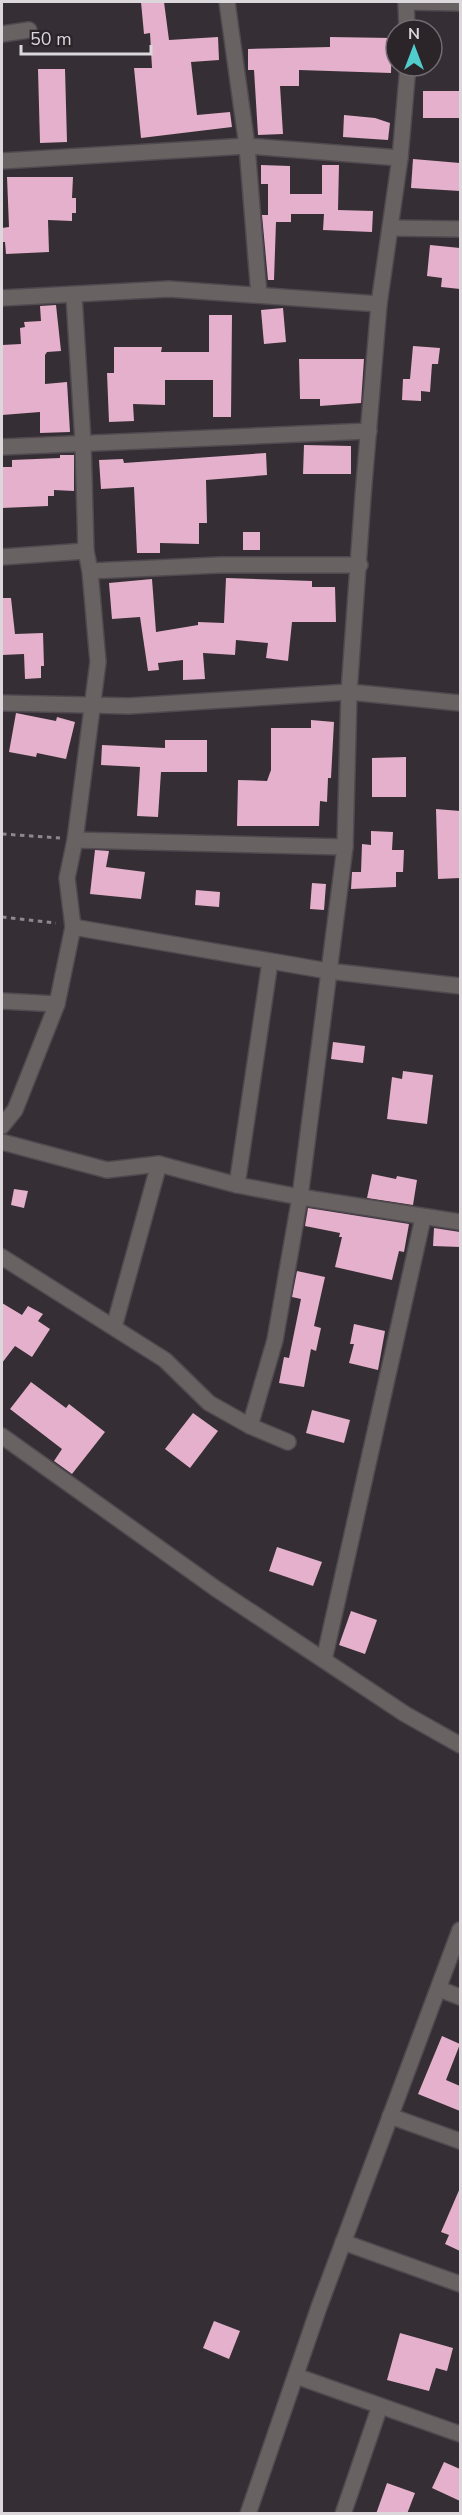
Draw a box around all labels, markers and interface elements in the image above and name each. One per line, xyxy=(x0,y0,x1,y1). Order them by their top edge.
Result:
scale bar xyxy=(21,18,152,56)
north arrow xyxy=(384,18,444,78)
text: N xyxy=(408,23,420,45)
text: 50 m xyxy=(30,27,72,51)

